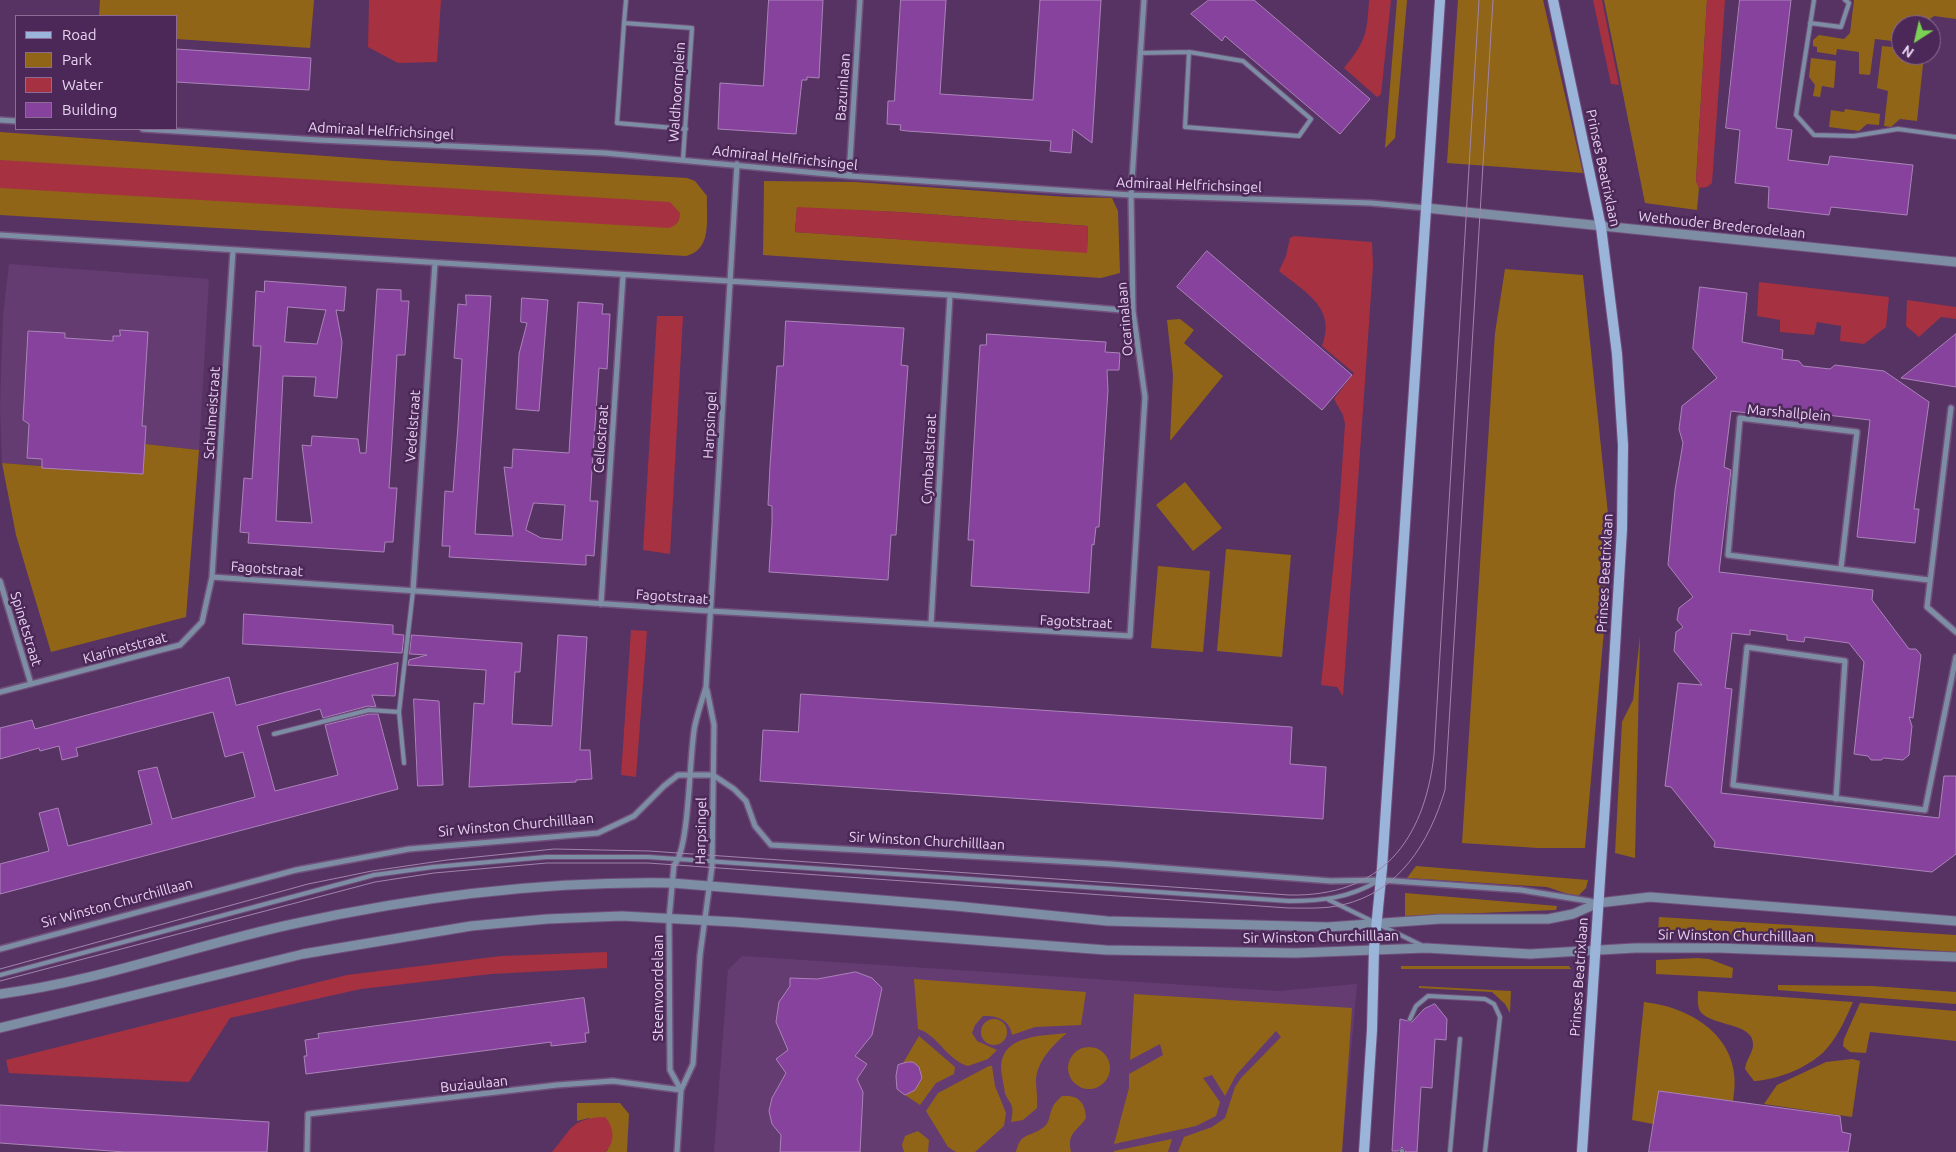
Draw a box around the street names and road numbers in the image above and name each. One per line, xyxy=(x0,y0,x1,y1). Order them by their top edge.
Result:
street label: Waldhoornplein xyxy=(665,41,689,143)
street label: Bazuinlaan xyxy=(832,52,854,122)
street label: Prinses Beatrixlaan xyxy=(1582,108,1624,228)
street label: Admiraal Helfrichsingel xyxy=(308,119,454,143)
street label: Admiraal Helfrichsingel xyxy=(712,142,858,174)
street label: Admiraal Helfrichsingel xyxy=(1116,174,1262,196)
street label: Wethouder Brederodelaan xyxy=(1638,208,1806,242)
street label: Ocarinalaan xyxy=(1113,281,1137,357)
street label: Schalmeistraat xyxy=(200,366,224,460)
street label: Vedelstraat xyxy=(402,389,424,463)
street label: Harpsingel xyxy=(700,391,720,459)
street label: Marshallplein xyxy=(1746,401,1832,425)
street label: Cellostraat xyxy=(590,404,612,474)
street label: Cymbaalstraat xyxy=(918,413,940,505)
street label: Prinses Beatrixlaan xyxy=(1593,513,1617,633)
street label: Fagotstraat xyxy=(230,558,304,580)
street label: Fagotstraat xyxy=(635,586,709,608)
street label: Spinetstraat xyxy=(7,590,45,668)
street label: Fagotstraat xyxy=(1039,612,1113,632)
street label: Klarinetstraat xyxy=(81,629,169,667)
street label: Harpsingel xyxy=(692,797,710,865)
street label: Sir Winston Churchilllaan xyxy=(438,810,594,840)
street label: Sir Winston Churchilllaan xyxy=(849,829,1005,853)
street label: Sir Winston Churchilllaan xyxy=(39,875,195,931)
street label: Prinses Beatrixlaan xyxy=(1566,917,1592,1037)
street label: Sir Winston Churchilllaan xyxy=(1658,926,1814,946)
street label: Sir Winston Churchilllaan xyxy=(1243,927,1399,947)
street label: Steenvoordelaan xyxy=(650,935,666,1041)
street label: Buziaulaan xyxy=(439,1072,509,1096)

